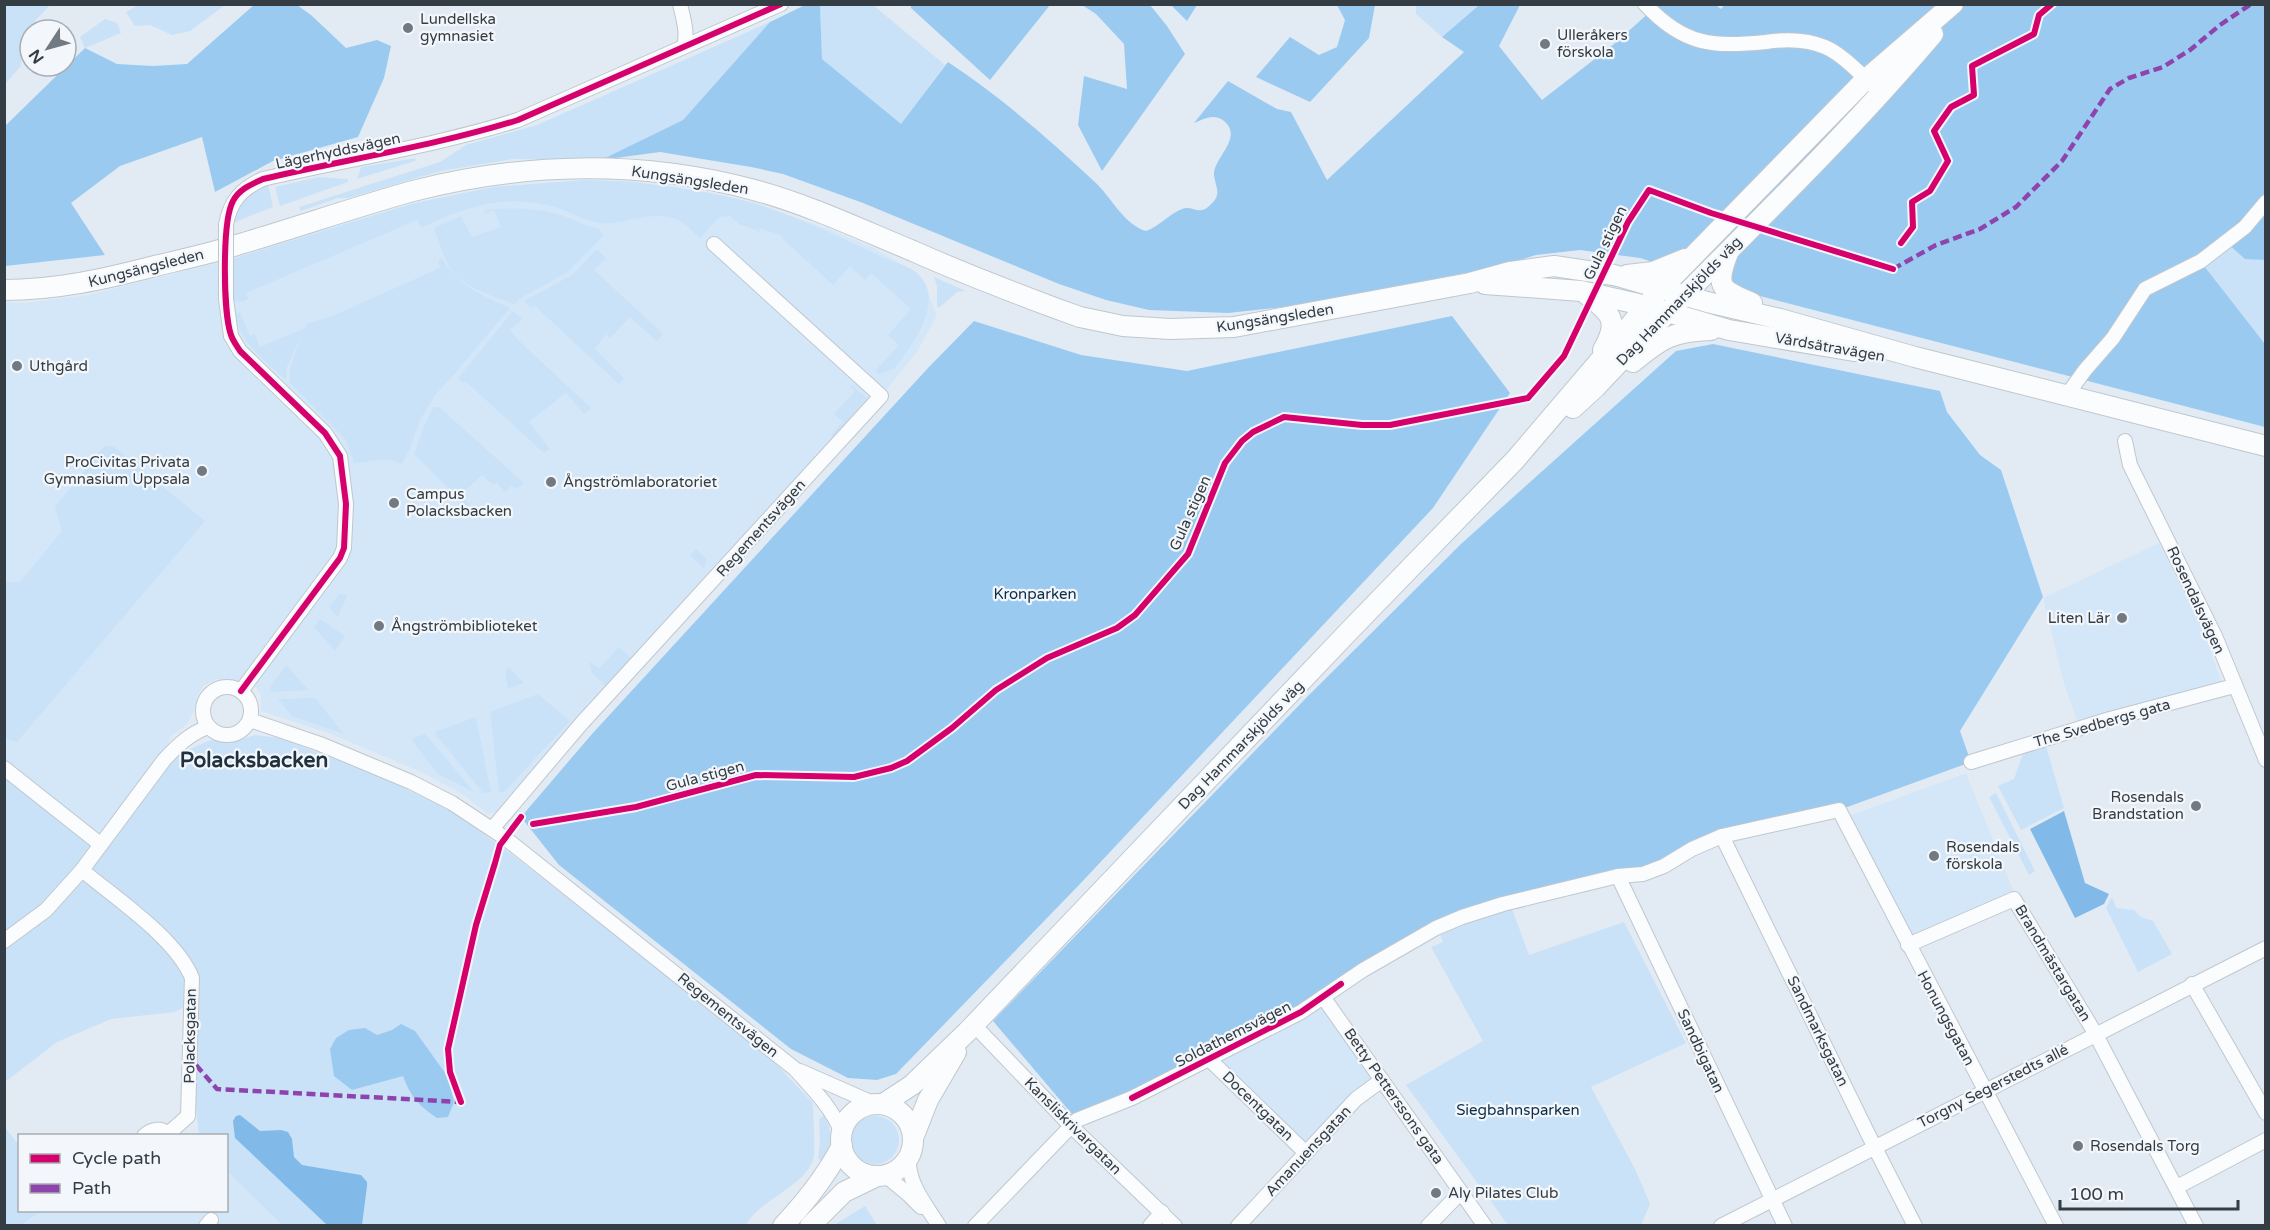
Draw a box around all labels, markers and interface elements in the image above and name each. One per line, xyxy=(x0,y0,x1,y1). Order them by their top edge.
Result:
place label: Lundellska gymnasiet xyxy=(420,10,496,45)
north arrow xyxy=(18,18,78,78)
marker: Lundellska gymnasiet xyxy=(401,21,415,35)
place label: Ulleråkers förskola xyxy=(1557,26,1628,61)
marker: Ulleråkers förskola xyxy=(1538,37,1552,51)
text: N xyxy=(25,45,49,67)
street label: Lägerhyddsvägen xyxy=(274,129,402,173)
street label: Kungsängsleden xyxy=(630,162,750,198)
street label: Gula stigen xyxy=(1579,203,1631,283)
street label: Dag Hammarskjölds väg xyxy=(1613,233,1745,369)
street label: Kungsängsleden xyxy=(86,245,206,291)
street label: Kungsängsleden xyxy=(1215,300,1335,336)
street label: Vårdsätravägen xyxy=(1773,328,1887,366)
place label: Uthgård xyxy=(29,357,88,375)
marker: Uthgård xyxy=(10,359,24,373)
place label: ProCivitas Privata Gymnasium Uppsala xyxy=(44,453,190,488)
marker: ProCivitas Privata Gymnasium Uppsala xyxy=(195,464,209,478)
place label: Ångströmlaboratoriet xyxy=(563,473,717,491)
street label: Gula stigen xyxy=(1165,473,1215,553)
marker: Ångströmlaboratoriet xyxy=(544,475,558,489)
street label: Regementsvägen xyxy=(713,476,809,580)
place label: Campus Polacksbacken xyxy=(406,485,512,520)
marker: Campus Polacksbacken xyxy=(387,496,401,510)
street label: Rosendalsvägen xyxy=(2163,543,2229,657)
park label: Kronparken xyxy=(993,585,1077,603)
place label: Liten Lär xyxy=(2048,609,2110,627)
marker: Liten Lär xyxy=(2115,611,2129,625)
place label: Ångströmbiblioteket xyxy=(391,617,538,635)
marker: Ångströmbiblioteket xyxy=(372,619,386,633)
street label: Dag Hammarskjölds väg xyxy=(1175,677,1307,813)
street label: The Svedbergs gata xyxy=(2032,695,2172,751)
district label: Polacksbacken xyxy=(180,748,328,773)
street label: Gula stigen xyxy=(664,757,746,795)
place label: Rosendals Brandstation xyxy=(2092,788,2184,823)
marker: Rosendals Brandstation xyxy=(2189,799,2203,813)
place label: Rosendals förskola xyxy=(1946,838,2019,873)
marker: Rosendals förskola xyxy=(1927,849,1941,863)
street label: Brandmästargatan xyxy=(2011,901,2095,1025)
street label: Honungsgatan xyxy=(1913,967,1979,1069)
street label: Regementsvägen xyxy=(674,969,782,1061)
street label: Sandmarksgatan xyxy=(1783,973,1853,1089)
street label: Polacksgatan xyxy=(180,988,200,1084)
street label: Soldathemsvägen xyxy=(1172,997,1294,1071)
street label: Sandbigatan xyxy=(1674,1006,1728,1096)
street label: Betty Petterssons gata xyxy=(1340,1025,1448,1167)
street label: Torgny Segerstedts allé xyxy=(1915,1040,2071,1132)
street label: Docentgatan xyxy=(1219,1068,1297,1144)
street label: Kansliskrivargatan xyxy=(1021,1074,1125,1178)
park label: Siegbahnsparken xyxy=(1456,1101,1580,1119)
street label: Amanuensgatan xyxy=(1261,1102,1355,1200)
legend xyxy=(18,1134,228,1212)
place label: Rosendals Torg xyxy=(2090,1137,2200,1155)
marker: Rosendals Torg xyxy=(2071,1139,2085,1153)
text: Cycle path xyxy=(72,1147,161,1169)
scale bar xyxy=(2060,1173,2238,1211)
text: Path xyxy=(72,1177,111,1199)
text: 100 m xyxy=(2069,1183,2124,1205)
place label: Aly Pilates Club xyxy=(1448,1184,1558,1202)
marker: Aly Pilates Club xyxy=(1429,1186,1443,1200)

